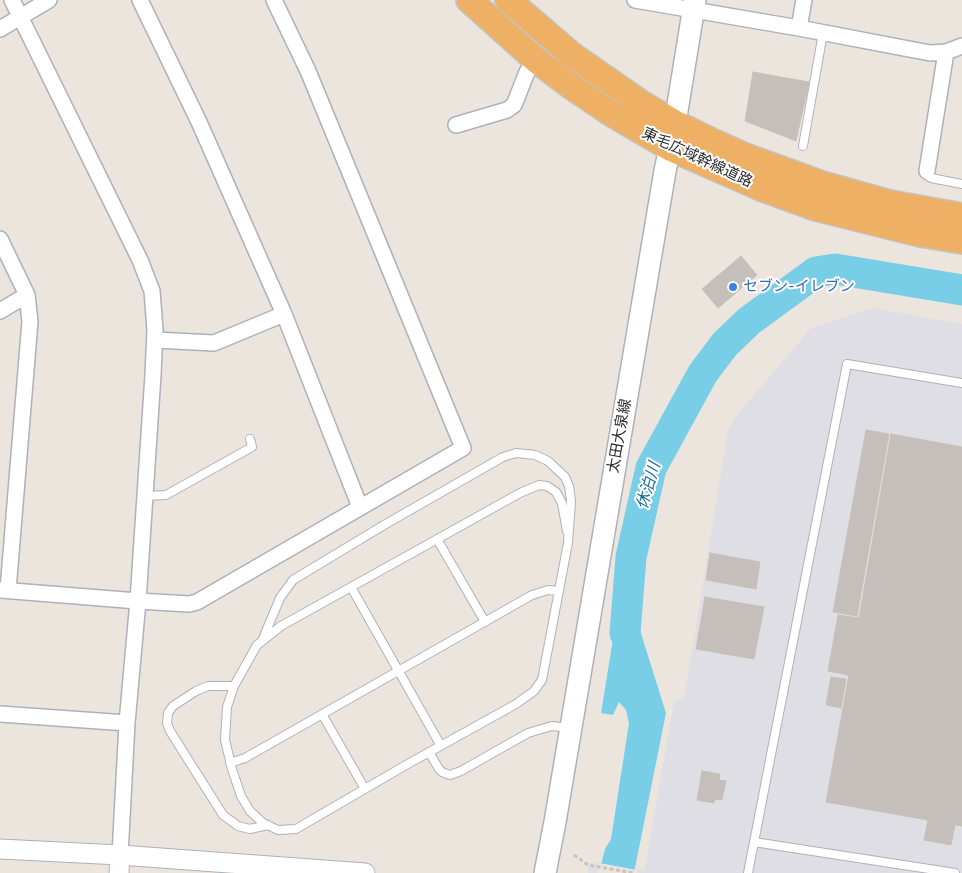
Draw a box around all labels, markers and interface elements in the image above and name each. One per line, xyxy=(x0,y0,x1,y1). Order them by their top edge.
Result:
street label: 東毛広域幹線道路 xyxy=(639,124,755,192)
place label: セブン-イレブン xyxy=(743,278,855,296)
marker: セブン-イレブン xyxy=(727,281,739,293)
street label: 太田大泉線 xyxy=(605,398,635,474)
water label: 休泊川 xyxy=(633,460,665,512)

